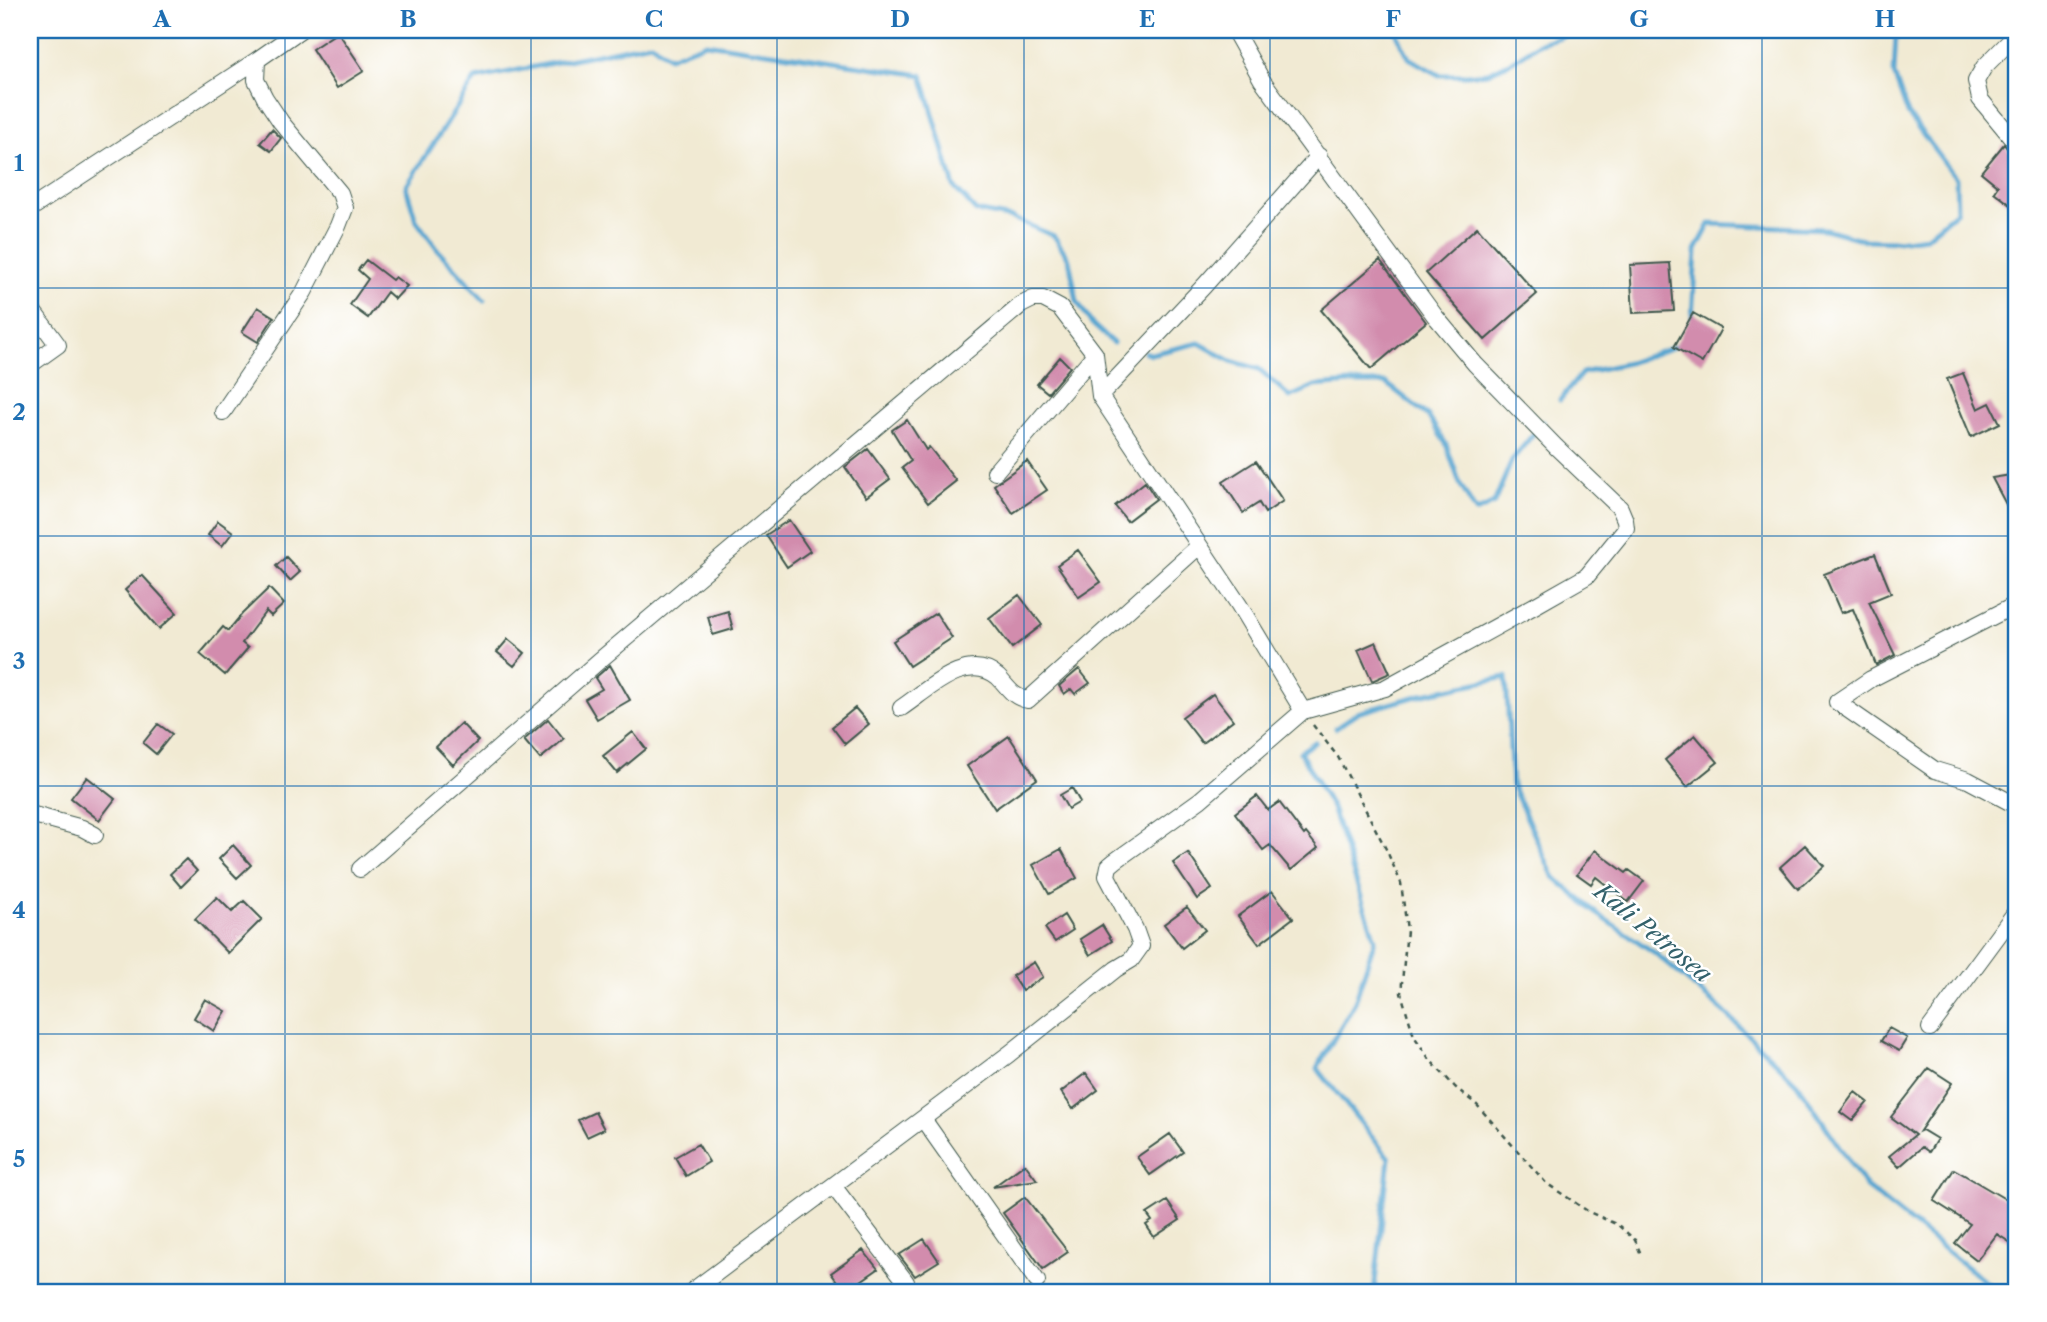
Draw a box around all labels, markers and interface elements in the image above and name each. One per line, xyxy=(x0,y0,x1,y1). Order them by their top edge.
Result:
text: A xyxy=(152,5,172,33)
text: B xyxy=(399,5,417,33)
text: C xyxy=(645,5,663,33)
text: D xyxy=(890,5,910,33)
text: E xyxy=(1139,5,1155,33)
text: F xyxy=(1385,5,1401,33)
text: G xyxy=(1629,5,1649,33)
text: H xyxy=(1875,5,1896,33)
text: 1 xyxy=(14,149,25,177)
text: 2 xyxy=(12,398,26,426)
text: 3 xyxy=(13,647,26,675)
water label: Kali Petrosea xyxy=(1587,875,1718,989)
text: 4 xyxy=(12,896,26,924)
text: 5 xyxy=(13,1145,25,1173)

